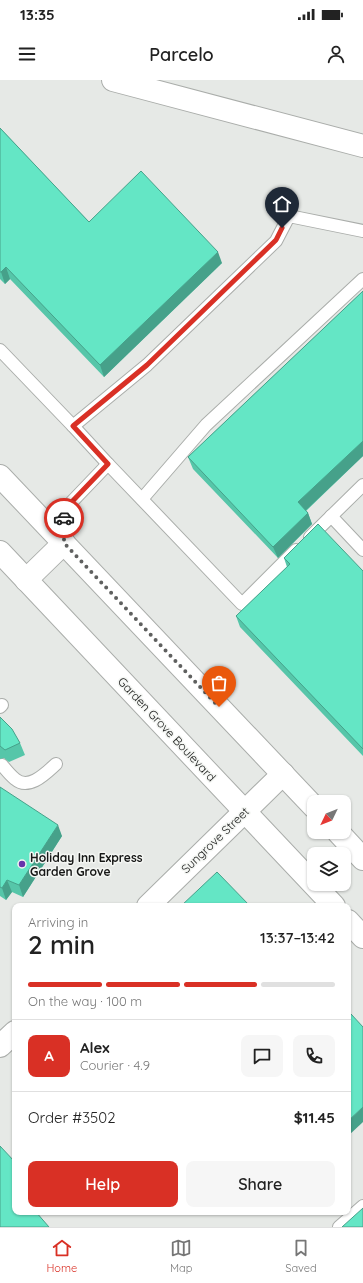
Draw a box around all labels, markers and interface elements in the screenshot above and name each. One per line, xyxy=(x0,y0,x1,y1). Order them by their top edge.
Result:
text: 13:35 xyxy=(20,5,55,24)
icon: menu xyxy=(16,43,38,65)
text: Parcelo xyxy=(149,43,214,66)
icon: person xyxy=(325,43,347,65)
pin xyxy=(265,187,299,228)
icon: home xyxy=(271,193,293,215)
courier xyxy=(44,498,84,538)
icon: car xyxy=(53,507,75,529)
pin xyxy=(202,666,236,707)
icon: bag xyxy=(208,672,230,694)
street label: Garden Grove Boulevard xyxy=(115,674,219,784)
north arrow xyxy=(307,795,351,839)
map controls xyxy=(307,795,351,891)
street label: Sungrove Street xyxy=(178,804,252,876)
button: layers xyxy=(307,847,351,891)
place label: Holiday Inn Express Garden Grove xyxy=(30,850,143,879)
marker: Holiday Inn Express Garden Grove xyxy=(17,859,27,869)
text: Arriving in xyxy=(28,914,88,930)
text: 2 min xyxy=(28,928,95,961)
text: 13:37–13:42 xyxy=(260,928,335,947)
text: On the way · 100 m xyxy=(28,993,142,1009)
button: chat xyxy=(241,1035,283,1077)
button: phone xyxy=(293,1035,335,1077)
text: Alex xyxy=(80,1038,110,1057)
text: A xyxy=(44,1046,54,1065)
text: Courier · 4.9 xyxy=(80,1057,150,1073)
text: Order #3502 xyxy=(28,1108,115,1127)
text: $11.45 xyxy=(294,1108,335,1127)
button: Help xyxy=(28,1161,178,1207)
button: Share xyxy=(186,1161,335,1207)
tab: Home xyxy=(46,1237,77,1275)
tab: Map xyxy=(170,1237,192,1275)
tab: Saved xyxy=(285,1237,317,1275)

